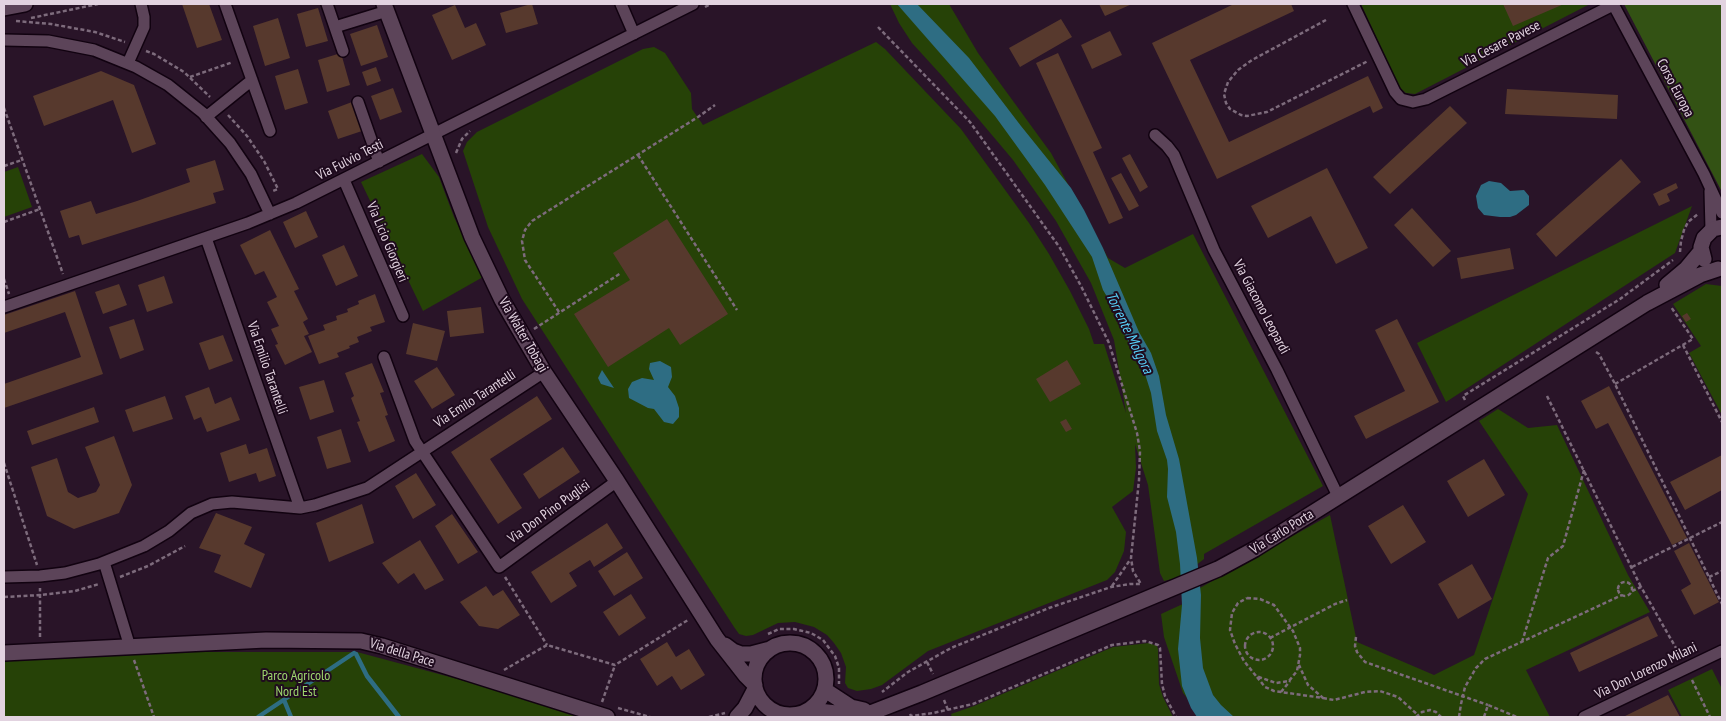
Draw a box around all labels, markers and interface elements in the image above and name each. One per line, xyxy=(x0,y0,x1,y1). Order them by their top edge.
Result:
street label: Via Cesare Pavese xyxy=(1459,17,1543,71)
street label: Corso Europa xyxy=(1653,56,1697,120)
street label: Via Fulvio Testi xyxy=(314,136,386,184)
street label: Via Licio Giorgieri xyxy=(363,199,411,285)
street label: Via Giacomo Leopardi xyxy=(1229,257,1293,357)
water label: Torrente Molgora xyxy=(1101,289,1157,377)
street label: Via Walter Tobagi xyxy=(495,294,551,376)
street label: Via Emilio Tarantelli xyxy=(243,319,291,417)
street label: Via Emilo Tarantelli xyxy=(431,366,519,432)
street label: Via Don Pino Puglisi xyxy=(505,477,593,547)
street label: Via Carlo Porta xyxy=(1247,506,1317,558)
street label: Via della Pace xyxy=(367,635,437,671)
street label: Via Don Lorenzo Milani xyxy=(1592,639,1700,703)
park label: Parco Agricolo Nord Est xyxy=(262,668,330,700)

